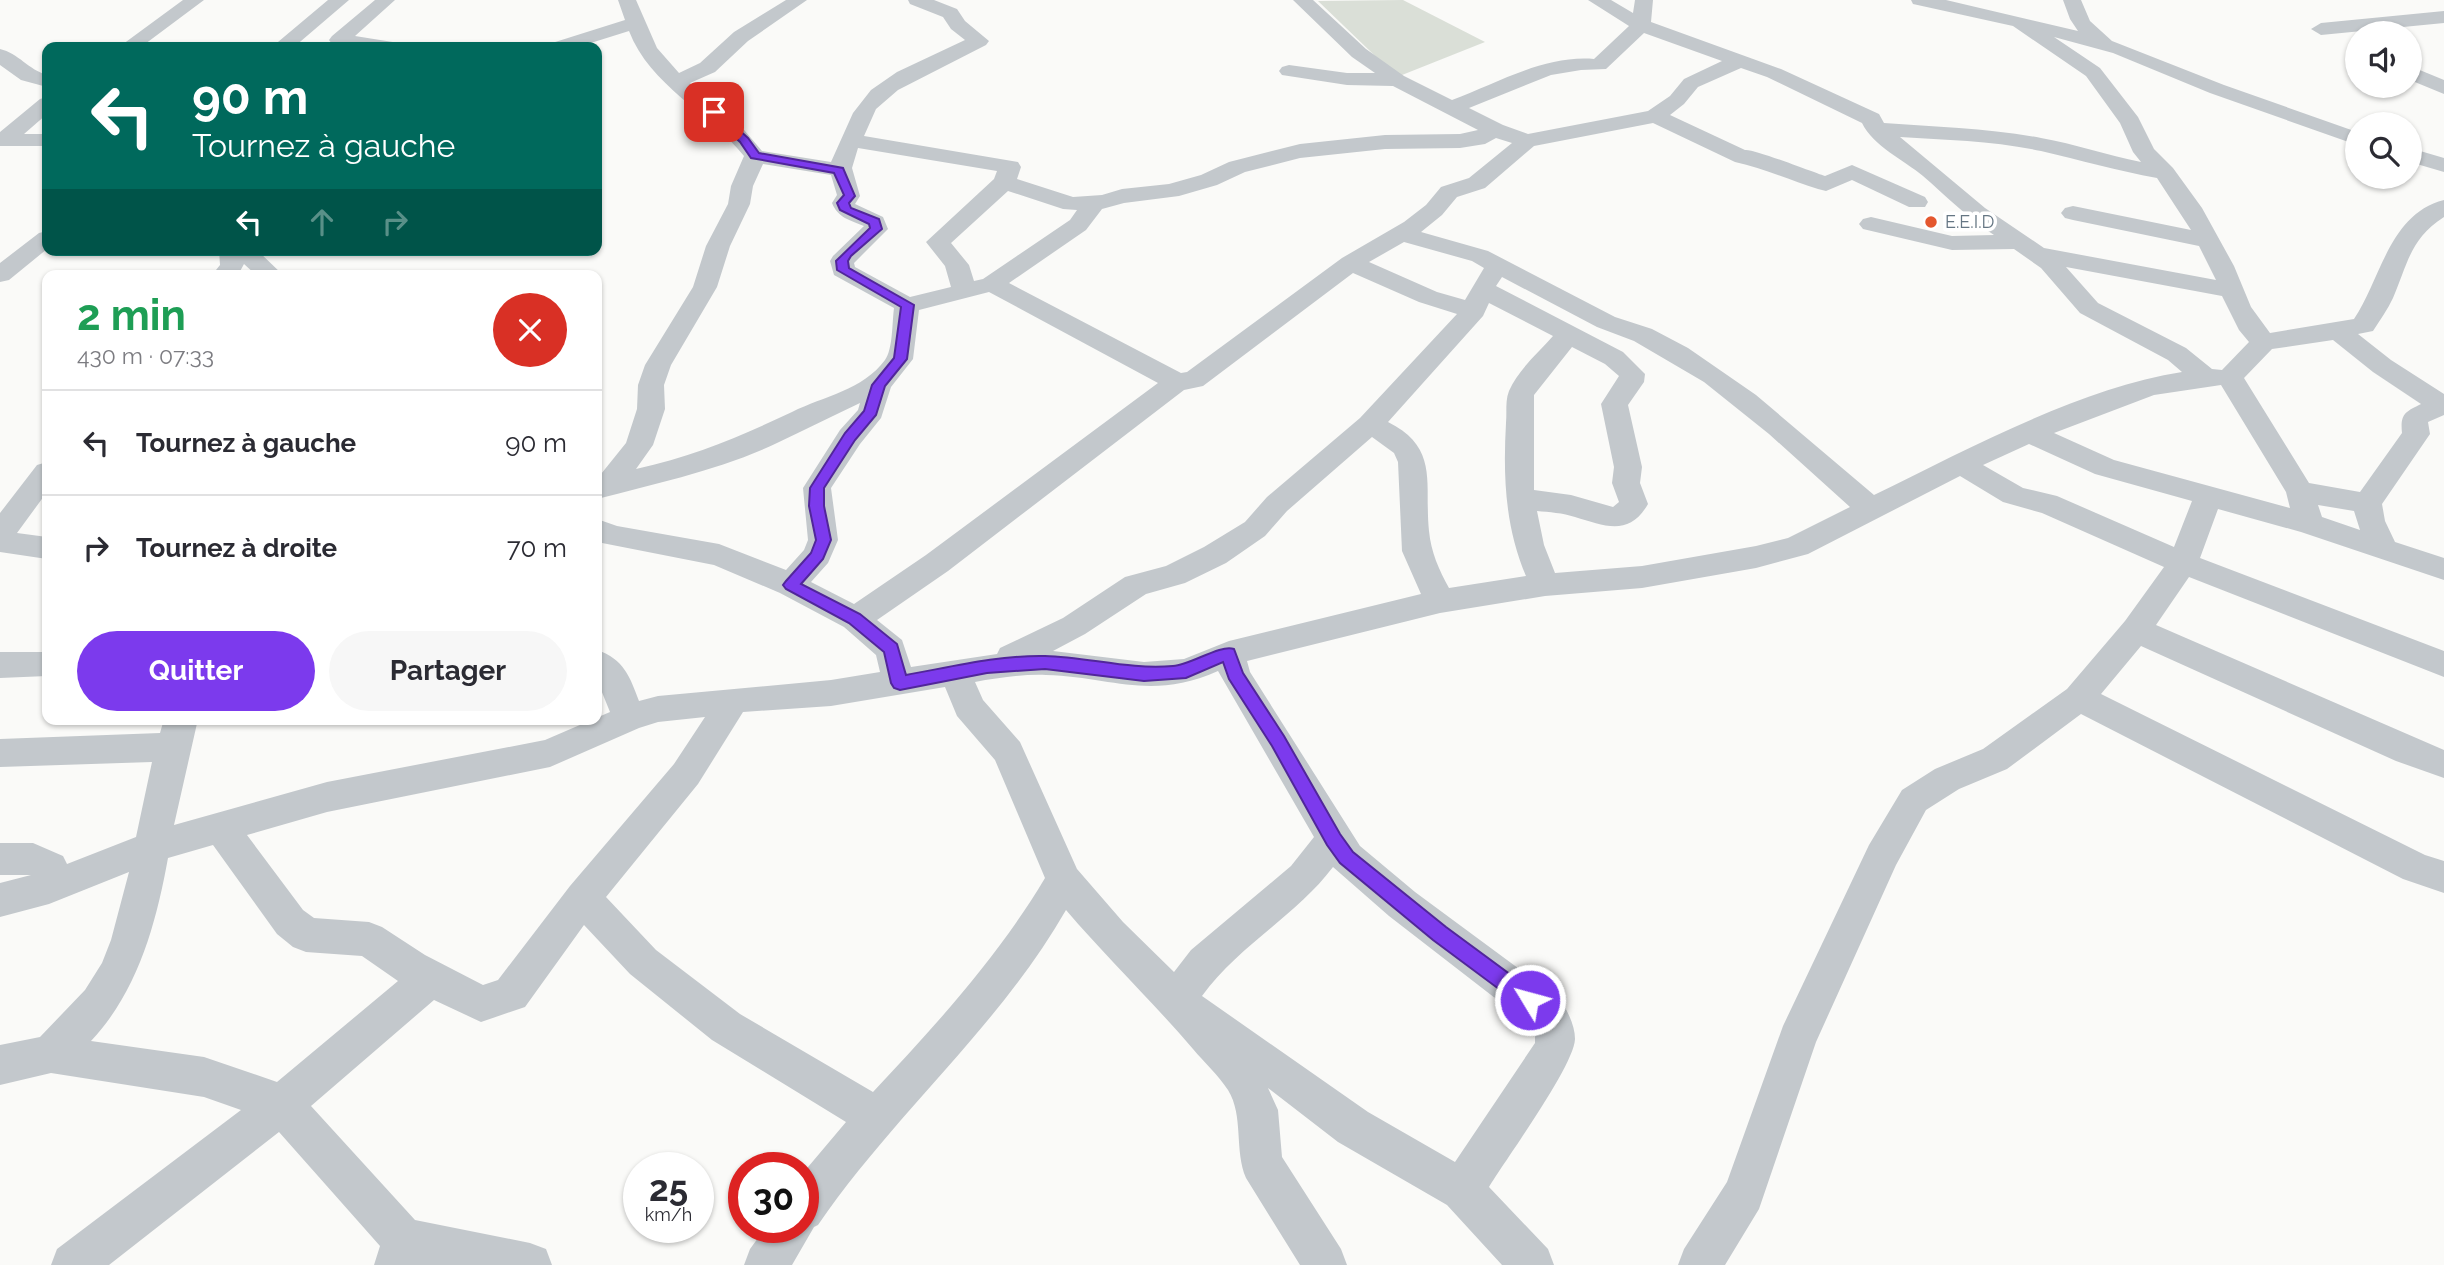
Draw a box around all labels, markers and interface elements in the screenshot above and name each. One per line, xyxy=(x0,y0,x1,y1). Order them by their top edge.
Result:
map controls xyxy=(2345,21,2422,189)
button: sound xyxy=(2345,21,2422,98)
text: 90 m xyxy=(192,68,308,125)
icon: left xyxy=(77,70,168,161)
pin xyxy=(684,82,744,142)
icon: arrive xyxy=(695,93,733,131)
button: search xyxy=(2345,112,2422,189)
text: Tournez à gauche xyxy=(192,127,455,164)
icon: left xyxy=(230,203,268,241)
icon: ahead xyxy=(303,203,341,241)
icon: right xyxy=(376,203,414,241)
place label: E.E.I.D xyxy=(1945,211,1995,232)
marker: E.E.I.D xyxy=(1923,214,1939,230)
text: 2 min xyxy=(77,291,186,340)
button: close xyxy=(493,293,567,367)
text: 430 m · 07:33 xyxy=(77,342,214,369)
icon: left xyxy=(77,424,115,462)
text: Tournez à gauche xyxy=(136,428,356,458)
text: 90 m xyxy=(505,428,567,458)
icon: right xyxy=(77,529,115,567)
text: Tournez à droite xyxy=(136,533,337,563)
text: 70 m xyxy=(507,533,567,563)
button: Quitter xyxy=(77,631,315,711)
button: Partager xyxy=(329,631,567,711)
position arrow xyxy=(1493,963,1567,1037)
speed limit sign: 30 xyxy=(728,1152,819,1243)
text: 25 xyxy=(649,1168,688,1209)
text: km/h xyxy=(645,1204,692,1225)

